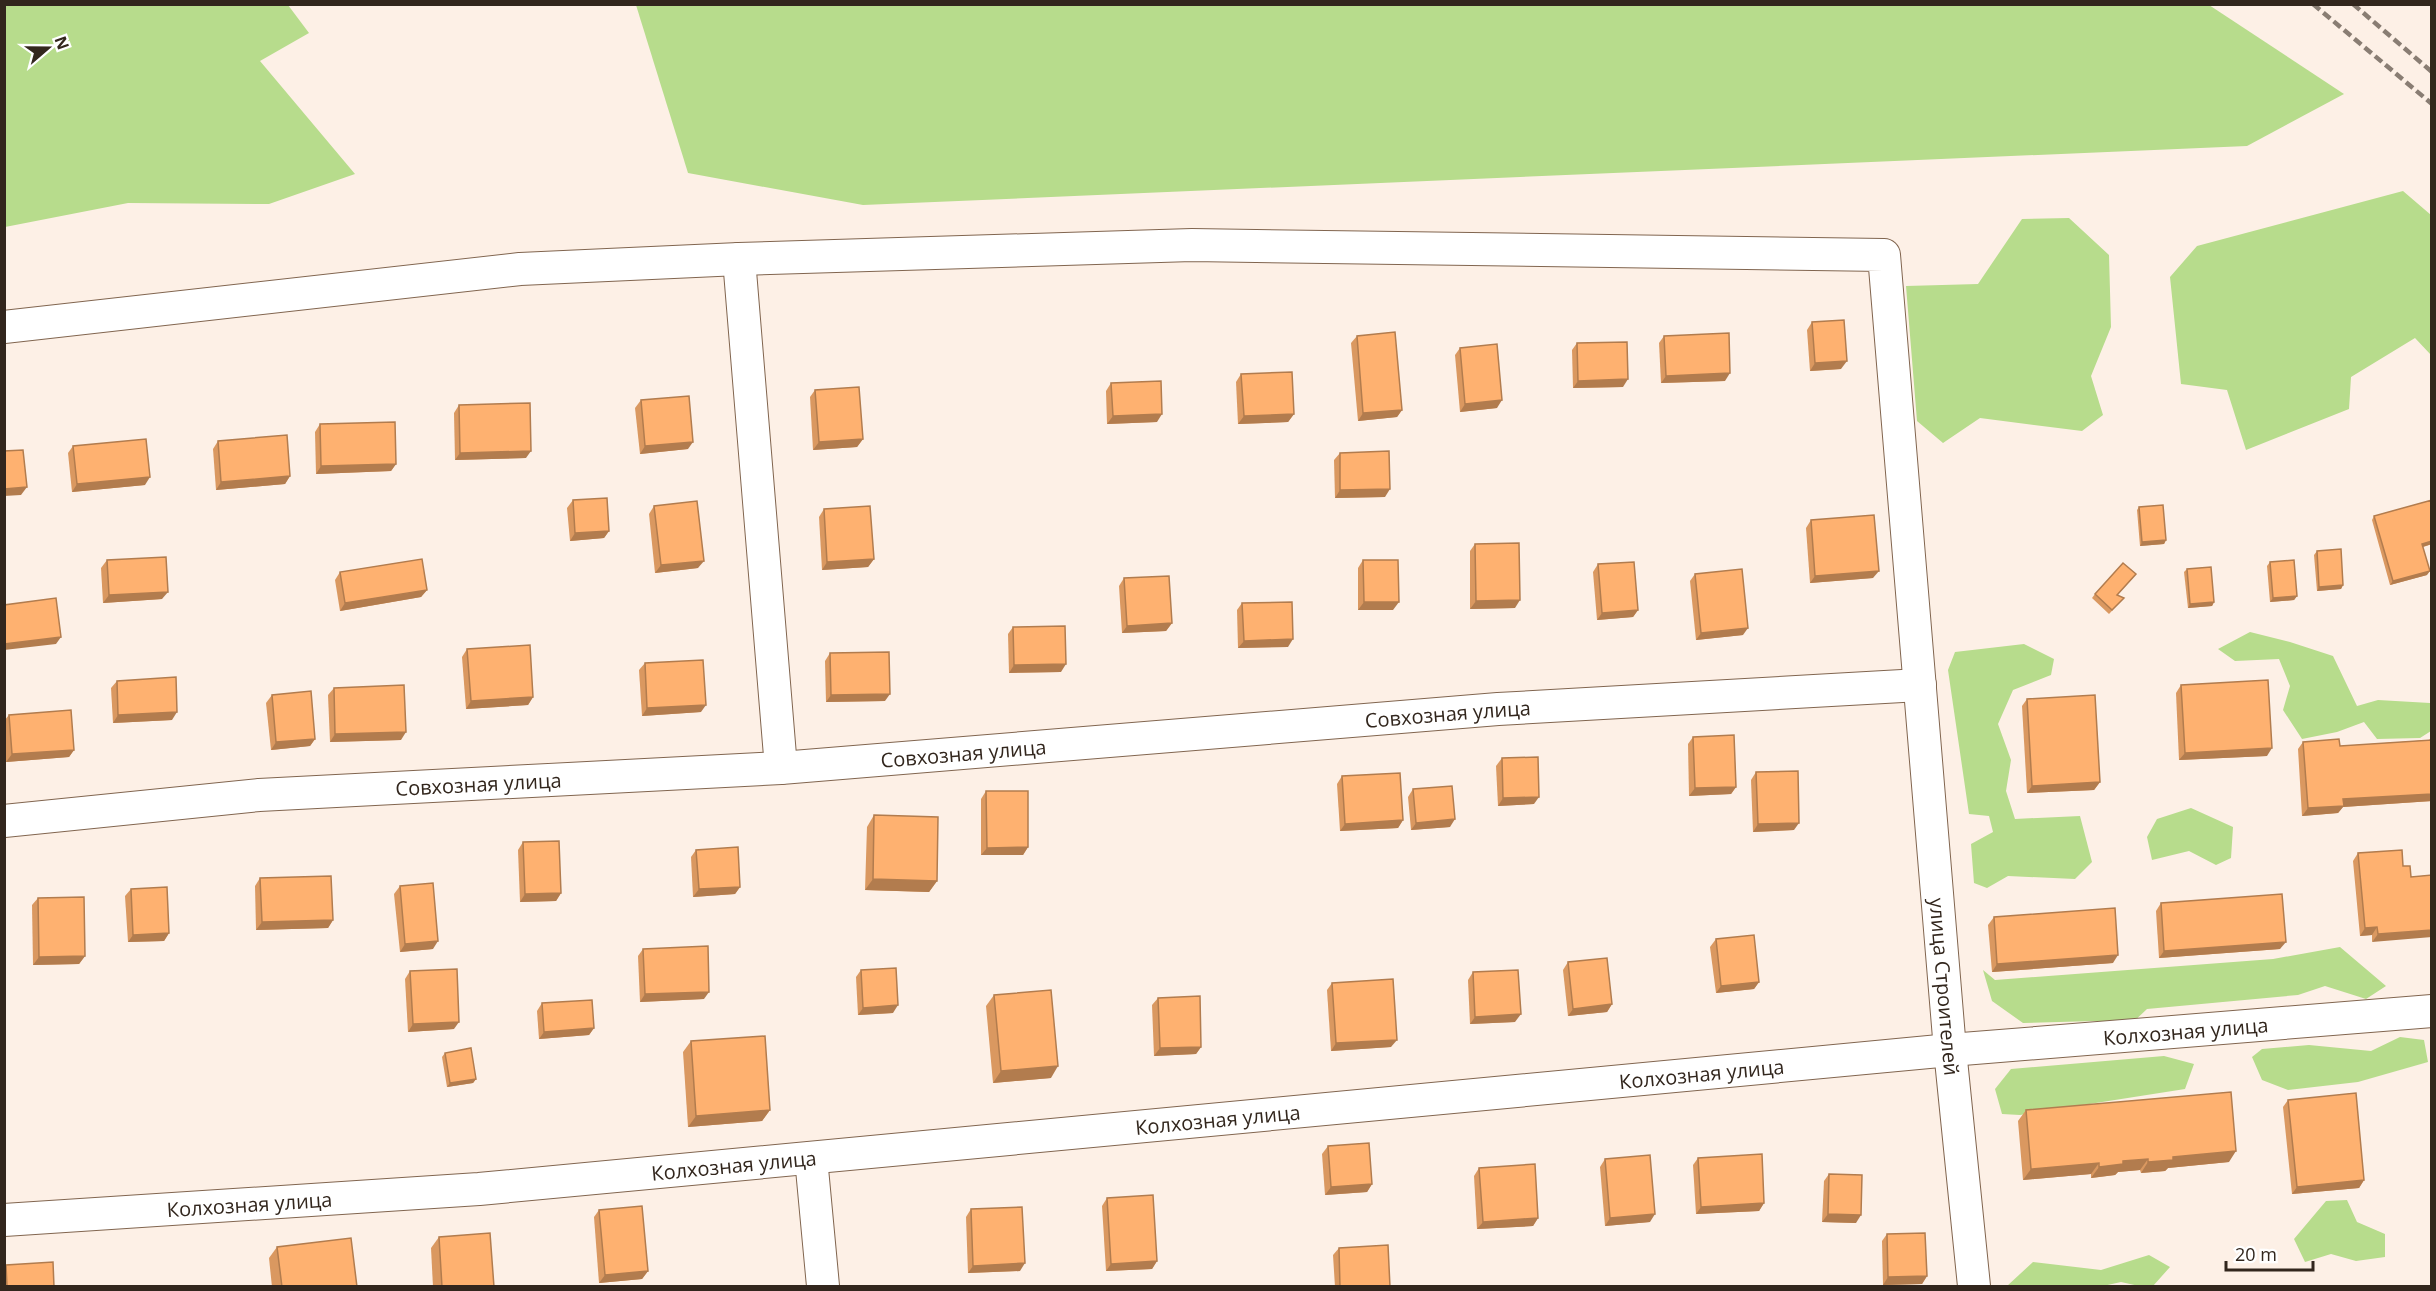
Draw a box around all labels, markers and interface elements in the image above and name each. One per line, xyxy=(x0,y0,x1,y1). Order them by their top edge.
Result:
north arrow xyxy=(18,18,78,78)
text: N xyxy=(50,33,75,53)
street label: Совхозная улица xyxy=(1364,694,1531,733)
street label: Совхозная улица xyxy=(879,733,1047,773)
street label: Совхозная улица xyxy=(395,766,562,801)
street label: улица Строителей xyxy=(1924,897,1966,1077)
street label: Колхозная улица xyxy=(2102,1011,2269,1051)
street label: Колхозная улица xyxy=(1618,1052,1785,1095)
street label: Колхозная улица xyxy=(1134,1098,1301,1140)
street label: Колхозная улица xyxy=(650,1144,818,1186)
street label: Колхозная улица xyxy=(166,1185,333,1223)
scale bar xyxy=(2226,1234,2313,1272)
text: 20 m xyxy=(2235,1242,2277,1266)

